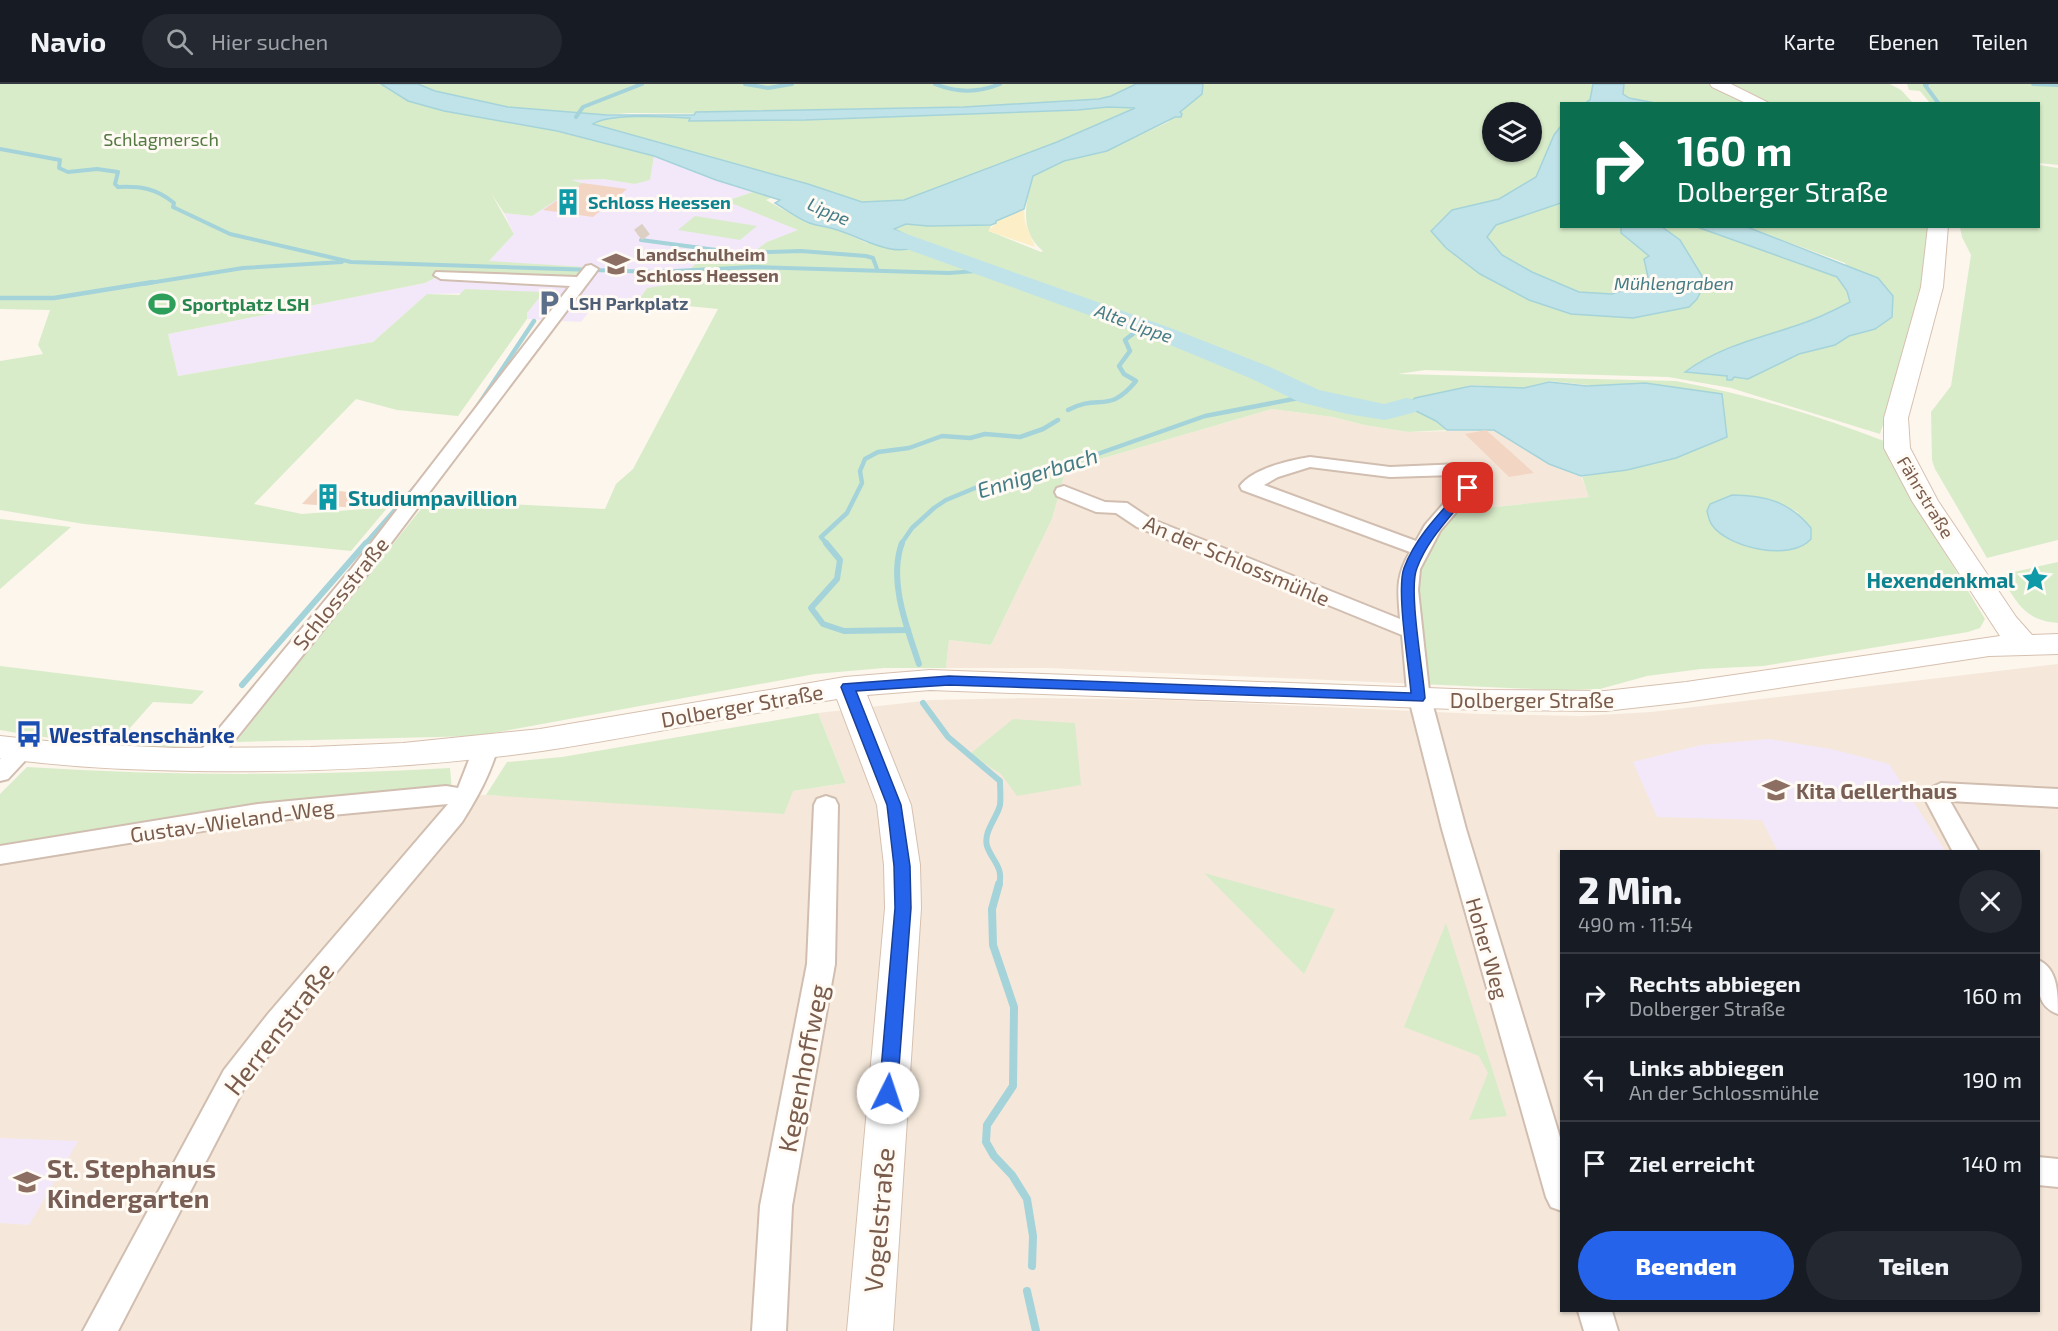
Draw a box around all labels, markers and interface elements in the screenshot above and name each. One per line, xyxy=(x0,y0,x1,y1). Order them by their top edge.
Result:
search box xyxy=(142,14,562,68)
text: Navio xyxy=(30,24,106,58)
icon: search xyxy=(163,25,196,58)
text: Hier suchen xyxy=(211,28,328,54)
text: Karte xyxy=(1784,29,1835,54)
text: Ebenen xyxy=(1868,29,1939,54)
text: Teilen xyxy=(1972,29,2028,54)
map controls xyxy=(1482,102,1542,162)
button: layers xyxy=(1482,102,1542,162)
text: 160 m xyxy=(1677,124,1793,174)
icon: right xyxy=(1578,126,1656,204)
park label: Schlagmersch xyxy=(103,128,219,150)
text: Dolberger Straße xyxy=(1677,175,1888,207)
building icon: Schloss Heessen xyxy=(553,187,583,217)
place label: Schloss Heessen xyxy=(588,191,731,213)
water label: Lippe xyxy=(804,192,854,230)
place label: Landschulheim Schloss Heessen xyxy=(636,243,779,286)
school or university icon: Landschulheim Schloss Heessen xyxy=(601,249,631,279)
water label: Mühlengraben xyxy=(1614,272,1734,294)
parking icon: LSH Parkplatz xyxy=(534,288,564,318)
sports icon: Sportplatz LSH xyxy=(147,289,177,319)
place label: LSH Parkplatz xyxy=(569,292,688,314)
place label: Sportplatz LSH xyxy=(182,293,309,315)
water label: Alte Lippe xyxy=(1091,299,1176,347)
water label: Ennigerbach xyxy=(973,441,1101,503)
street label: Fährstraße xyxy=(1893,452,1959,542)
pin xyxy=(1442,462,1493,513)
icon: arrive xyxy=(1451,471,1484,504)
building icon: Studiumpavillion xyxy=(313,482,343,512)
place label: Studiumpavillion xyxy=(348,485,517,510)
street label: An der Schlossmühle xyxy=(1140,509,1334,611)
street label: Schlossstraße xyxy=(287,532,393,654)
place icon: Hexendenkmal xyxy=(2020,564,2050,594)
place label: Hexendenkmal xyxy=(1866,567,2015,592)
street label: Dolberger Straße xyxy=(659,678,825,732)
street label: Dolberger Straße xyxy=(1450,687,1614,712)
bus stop icon: Westfalenschänke xyxy=(14,719,44,749)
place label: Westfalenschänke xyxy=(49,722,235,747)
school or university icon: Kita Gellerthaus xyxy=(1761,775,1791,805)
place label: Kita Gellerthaus xyxy=(1796,778,1957,803)
street label: Gustav-Wieland-Weg xyxy=(128,793,336,847)
text: 2 Min. xyxy=(1578,868,1682,911)
button: close xyxy=(1959,870,2022,933)
street label: Hoher Weg xyxy=(1462,894,1514,1002)
text: 490 m · 11:54 xyxy=(1578,912,1693,936)
street label: Herrenstraße xyxy=(216,955,340,1101)
text: Rechts abbiegen xyxy=(1629,970,1801,996)
icon: right xyxy=(1578,979,1611,1012)
street label: Kegenhoffweg xyxy=(771,981,833,1155)
text: 160 m xyxy=(1963,982,2022,1008)
text: Dolberger Straße xyxy=(1629,996,1786,1020)
text: Links abbiegen xyxy=(1629,1054,1784,1080)
position arrow xyxy=(856,1061,920,1125)
icon: left xyxy=(1578,1063,1611,1096)
text: 190 m xyxy=(1963,1066,2022,1092)
text: An der Schlossmühle xyxy=(1629,1080,1819,1104)
street label: Vogelstraße xyxy=(856,1146,900,1294)
icon: arrive xyxy=(1578,1147,1611,1180)
text: Ziel erreicht xyxy=(1629,1150,1755,1176)
text: 140 m xyxy=(1962,1150,2022,1176)
place label: St. Stephanus Kindergarten xyxy=(47,1152,216,1213)
school or university icon: St. Stephanus Kindergarten xyxy=(12,1167,42,1197)
button: Beenden xyxy=(1578,1231,1794,1300)
button: Teilen xyxy=(1806,1231,2022,1300)

